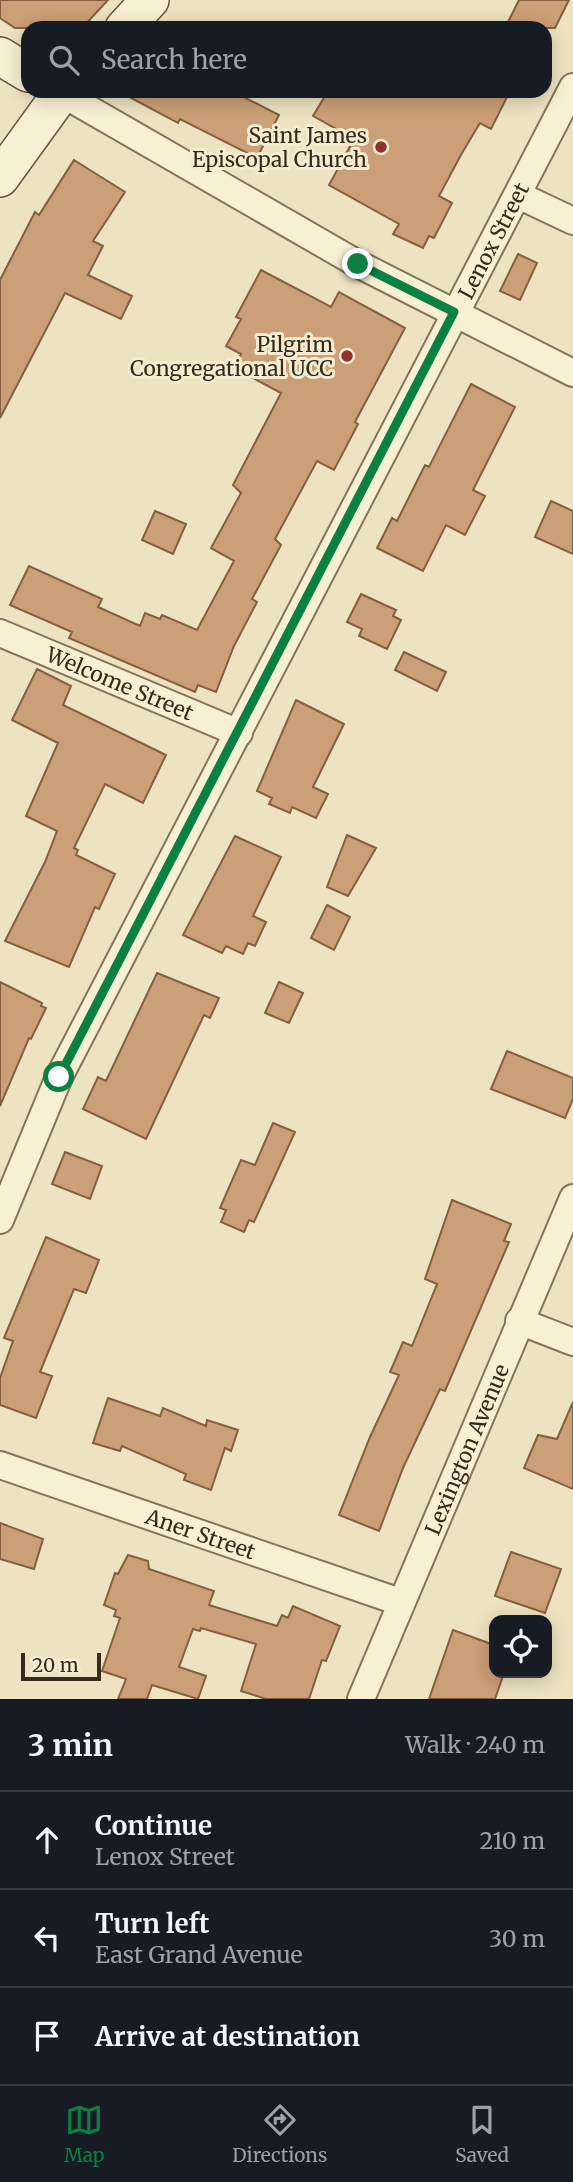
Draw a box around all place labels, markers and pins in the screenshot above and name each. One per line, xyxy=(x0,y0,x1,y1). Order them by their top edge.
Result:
place label: Saint James Episcopal Church xyxy=(192,122,367,173)
marker: Saint James Episcopal Church xyxy=(373,139,389,155)
place label: Pilgrim Congregational UCC xyxy=(130,331,333,382)
marker: Pilgrim Congregational UCC xyxy=(339,348,355,364)

